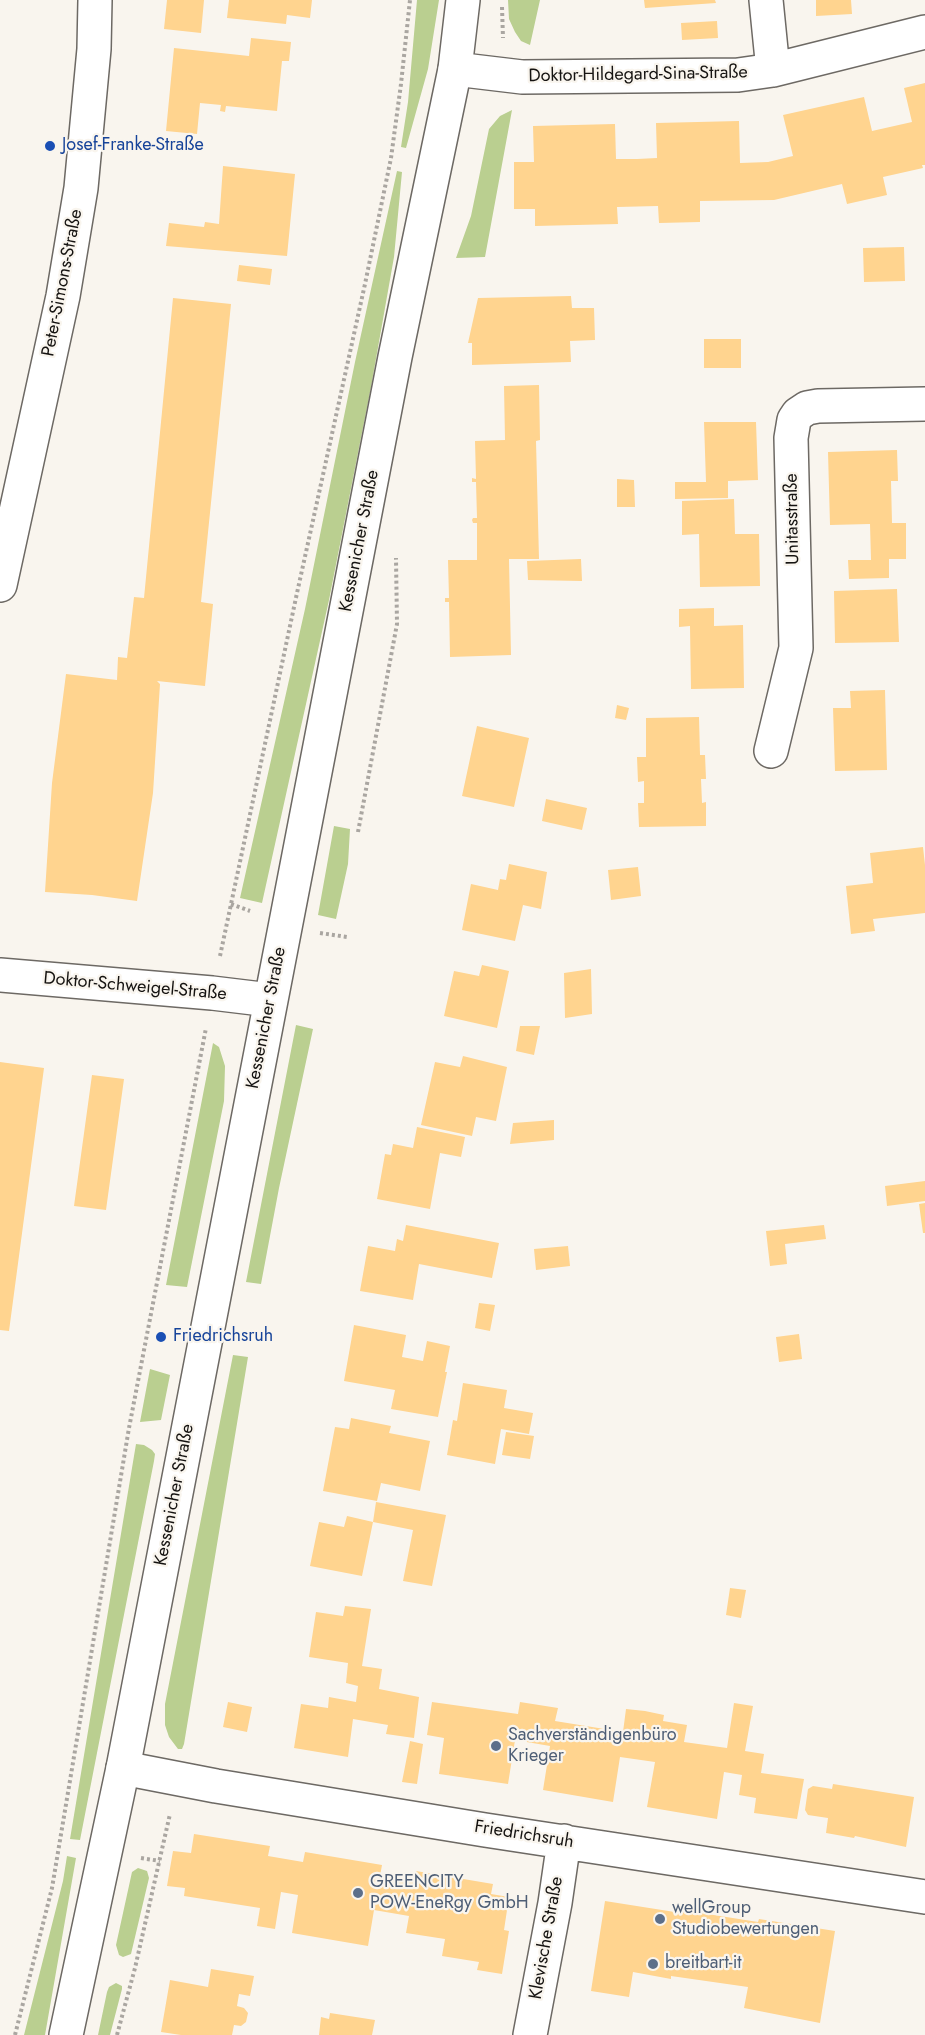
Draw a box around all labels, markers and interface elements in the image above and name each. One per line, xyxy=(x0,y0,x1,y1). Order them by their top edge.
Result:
street label: Doktor-Hildegard-Sina-Straße xyxy=(528,62,748,88)
place label: Josef-Franke-Straße xyxy=(62,135,204,157)
marker: Josef-Franke-Straße xyxy=(43,139,57,153)
street label: Peter-Simons-Straße xyxy=(38,208,88,358)
street label: Kessenicher Straße xyxy=(336,468,384,614)
street label: Unitasstraße xyxy=(781,473,805,565)
street label: Kessenicher Straße xyxy=(243,945,291,1091)
street label: Doktor-Schweigel-Straße xyxy=(43,968,227,1006)
place label: Friedrichsruh xyxy=(173,1326,273,1348)
marker: Friedrichsruh xyxy=(154,1330,168,1344)
street label: Kessenicher Straße xyxy=(151,1422,199,1568)
place label: Sachverständigenbüro Krieger xyxy=(508,1725,677,1768)
marker: Sachverständigenbüro Krieger xyxy=(489,1739,503,1753)
street label: Friedrichsruh xyxy=(473,1816,575,1854)
place label: GREENCITY POW-EneRgy GmbH xyxy=(370,1872,529,1914)
street label: Klevische Straße xyxy=(526,1875,568,2001)
marker: GREENCITY POW-EneRgy GmbH xyxy=(351,1886,365,1900)
place label: wellGroup Studiobewertungen xyxy=(672,1898,819,1940)
marker: wellGroup Studiobewertungen xyxy=(653,1912,667,1926)
place label: breitbart-it xyxy=(665,1953,742,1975)
marker: breitbart-it xyxy=(646,1957,660,1971)

